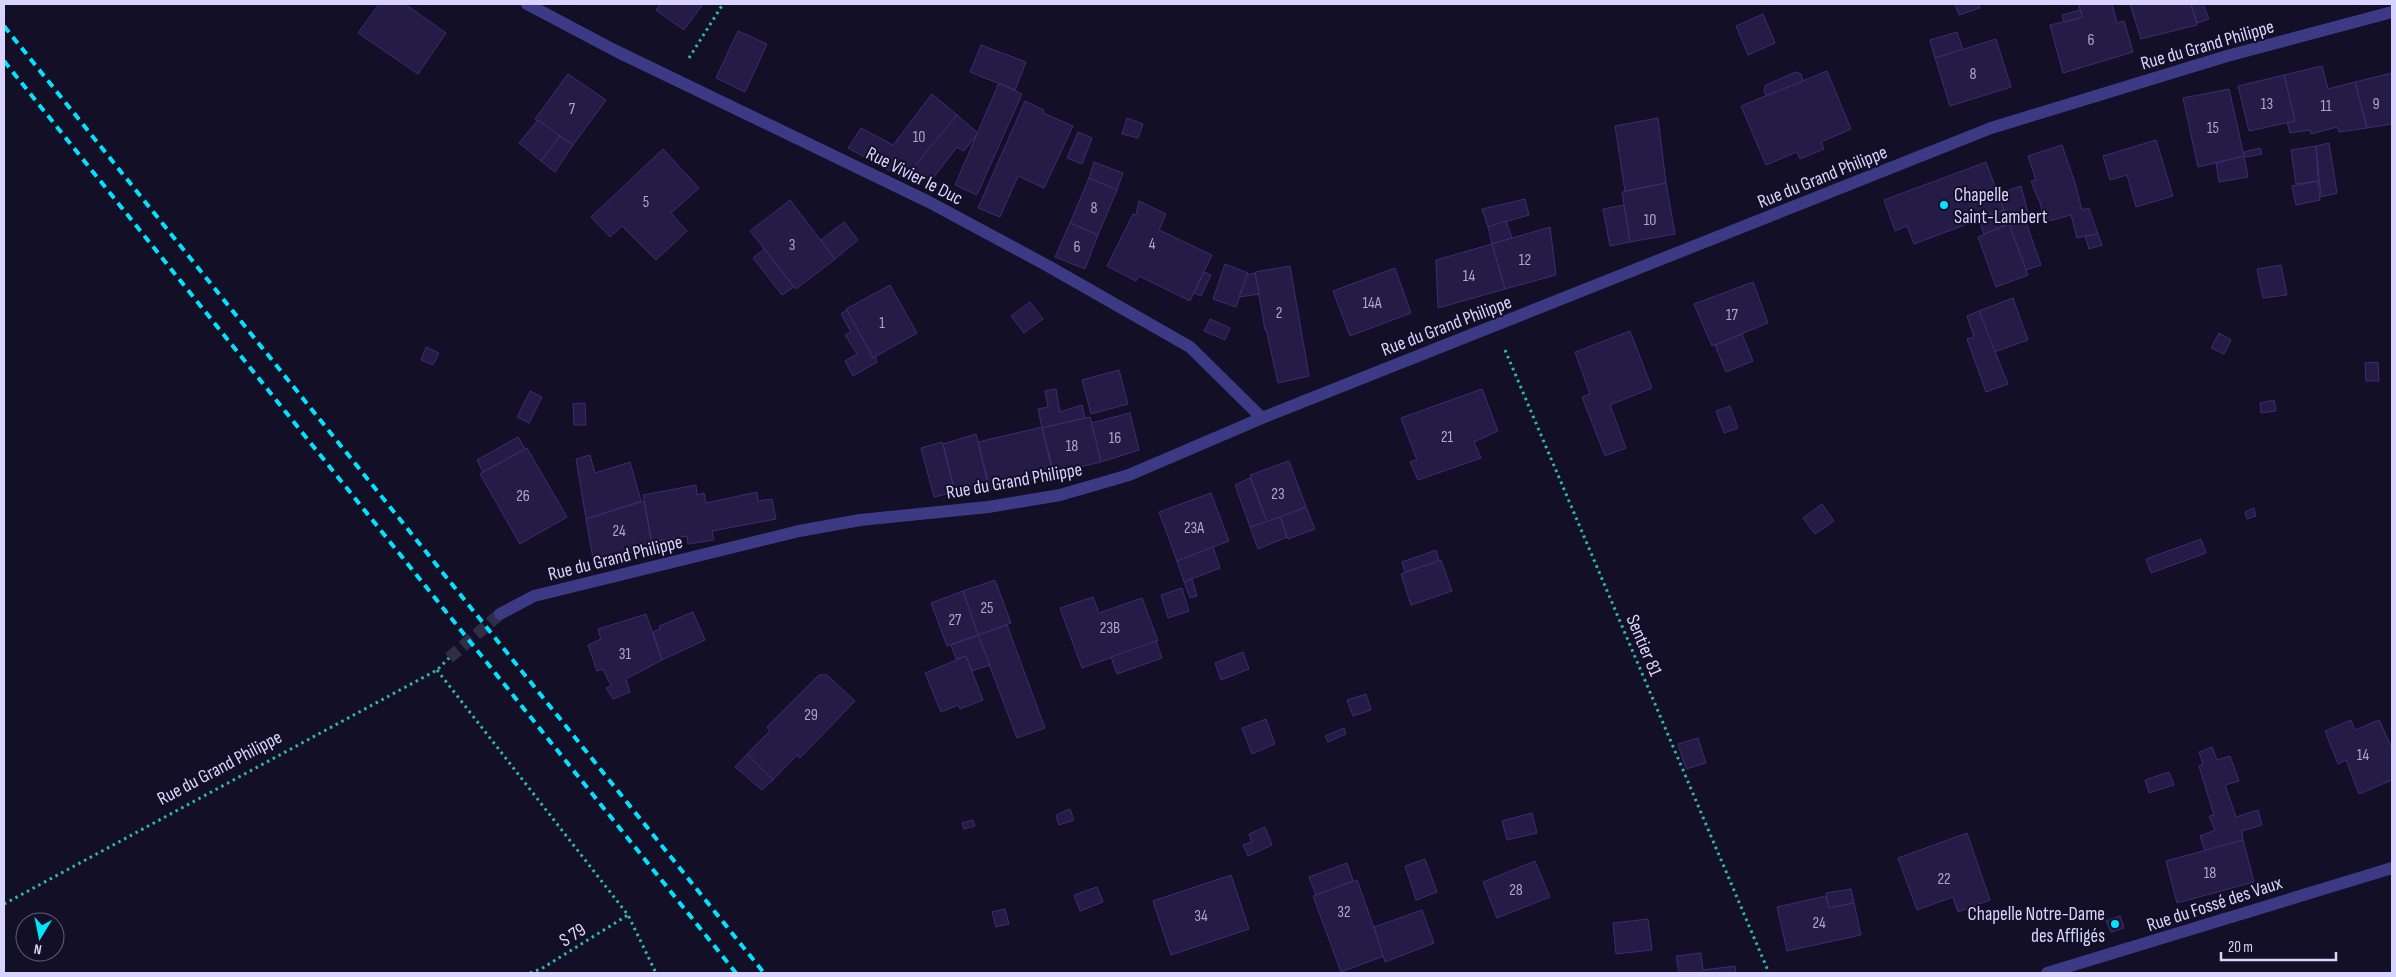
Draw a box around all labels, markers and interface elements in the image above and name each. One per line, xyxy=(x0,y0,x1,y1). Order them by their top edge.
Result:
street label: Rue du Grand Philippe xyxy=(2138,15,2277,75)
house number: 6 xyxy=(2087,31,2095,50)
house number: 8 xyxy=(1969,65,1977,84)
house number: 13 xyxy=(2261,95,2273,114)
house number: 9 xyxy=(2372,95,2380,114)
house number: 11 xyxy=(2320,97,2332,116)
house number: 7 xyxy=(569,100,576,119)
house number: 15 xyxy=(2207,119,2219,138)
house number: 10 xyxy=(913,128,925,147)
street label: Rue du Grand Philippe xyxy=(1754,141,1891,214)
street label: Rue Vivier le Duc xyxy=(862,142,967,211)
place label: Chapelle Saint-Lambert xyxy=(1954,184,2048,229)
house number: 5 xyxy=(643,193,649,212)
house number: 8 xyxy=(1090,199,1098,218)
marker: Chapelle Saint-Lambert xyxy=(1938,199,1950,211)
house number: 10 xyxy=(1644,211,1656,230)
house number: 4 xyxy=(1149,235,1156,254)
house number: 3 xyxy=(789,236,795,255)
house number: 6 xyxy=(1073,238,1081,257)
house number: 12 xyxy=(1519,251,1531,270)
house number: 14 xyxy=(1463,267,1475,286)
street label: Rue du Grand Philippe xyxy=(1378,291,1515,362)
house number: 14A xyxy=(1362,294,1382,313)
house number: 2 xyxy=(1276,304,1282,323)
house number: 17 xyxy=(1726,306,1739,325)
house number: 1 xyxy=(879,314,885,333)
house number: 21 xyxy=(1441,428,1454,447)
house number: 16 xyxy=(1109,429,1121,448)
house number: 18 xyxy=(1066,437,1078,456)
street label: Rue du Grand Philippe xyxy=(944,458,1084,505)
house number: 23 xyxy=(1271,485,1285,504)
house number: 26 xyxy=(516,487,530,506)
house number: 23A xyxy=(1184,519,1204,538)
house number: 24 xyxy=(612,522,626,541)
street label: Rue du Grand Philippe xyxy=(546,531,685,586)
house number: 25 xyxy=(980,599,994,618)
house number: 27 xyxy=(948,611,962,630)
street label: Sentier 81 xyxy=(1620,611,1667,680)
house number: 23B xyxy=(1100,619,1120,638)
house number: 31 xyxy=(619,645,632,664)
house number: 29 xyxy=(804,706,818,725)
street label: Rue du Grand Philippe xyxy=(153,726,286,811)
house number: 14 xyxy=(2357,746,2369,765)
house number: 18 xyxy=(2204,864,2216,883)
house number: 22 xyxy=(1937,870,1951,889)
street label: Rue du Fossé des Vaux xyxy=(2144,872,2285,937)
house number: 28 xyxy=(1509,881,1523,900)
house number: 32 xyxy=(1337,903,1351,922)
place label: Chapelle Notre-Dame des Affligés xyxy=(1968,903,2105,948)
house number: 34 xyxy=(1194,907,1208,926)
north arrow xyxy=(15,912,65,962)
house number: 24 xyxy=(1812,914,1826,933)
street label: S 79 xyxy=(555,918,590,952)
marker: Chapelle Notre-Dame des Affligés xyxy=(2109,918,2121,930)
scale bar xyxy=(2221,930,2336,962)
text: 20 m xyxy=(2228,938,2253,957)
text: N xyxy=(33,940,43,958)

